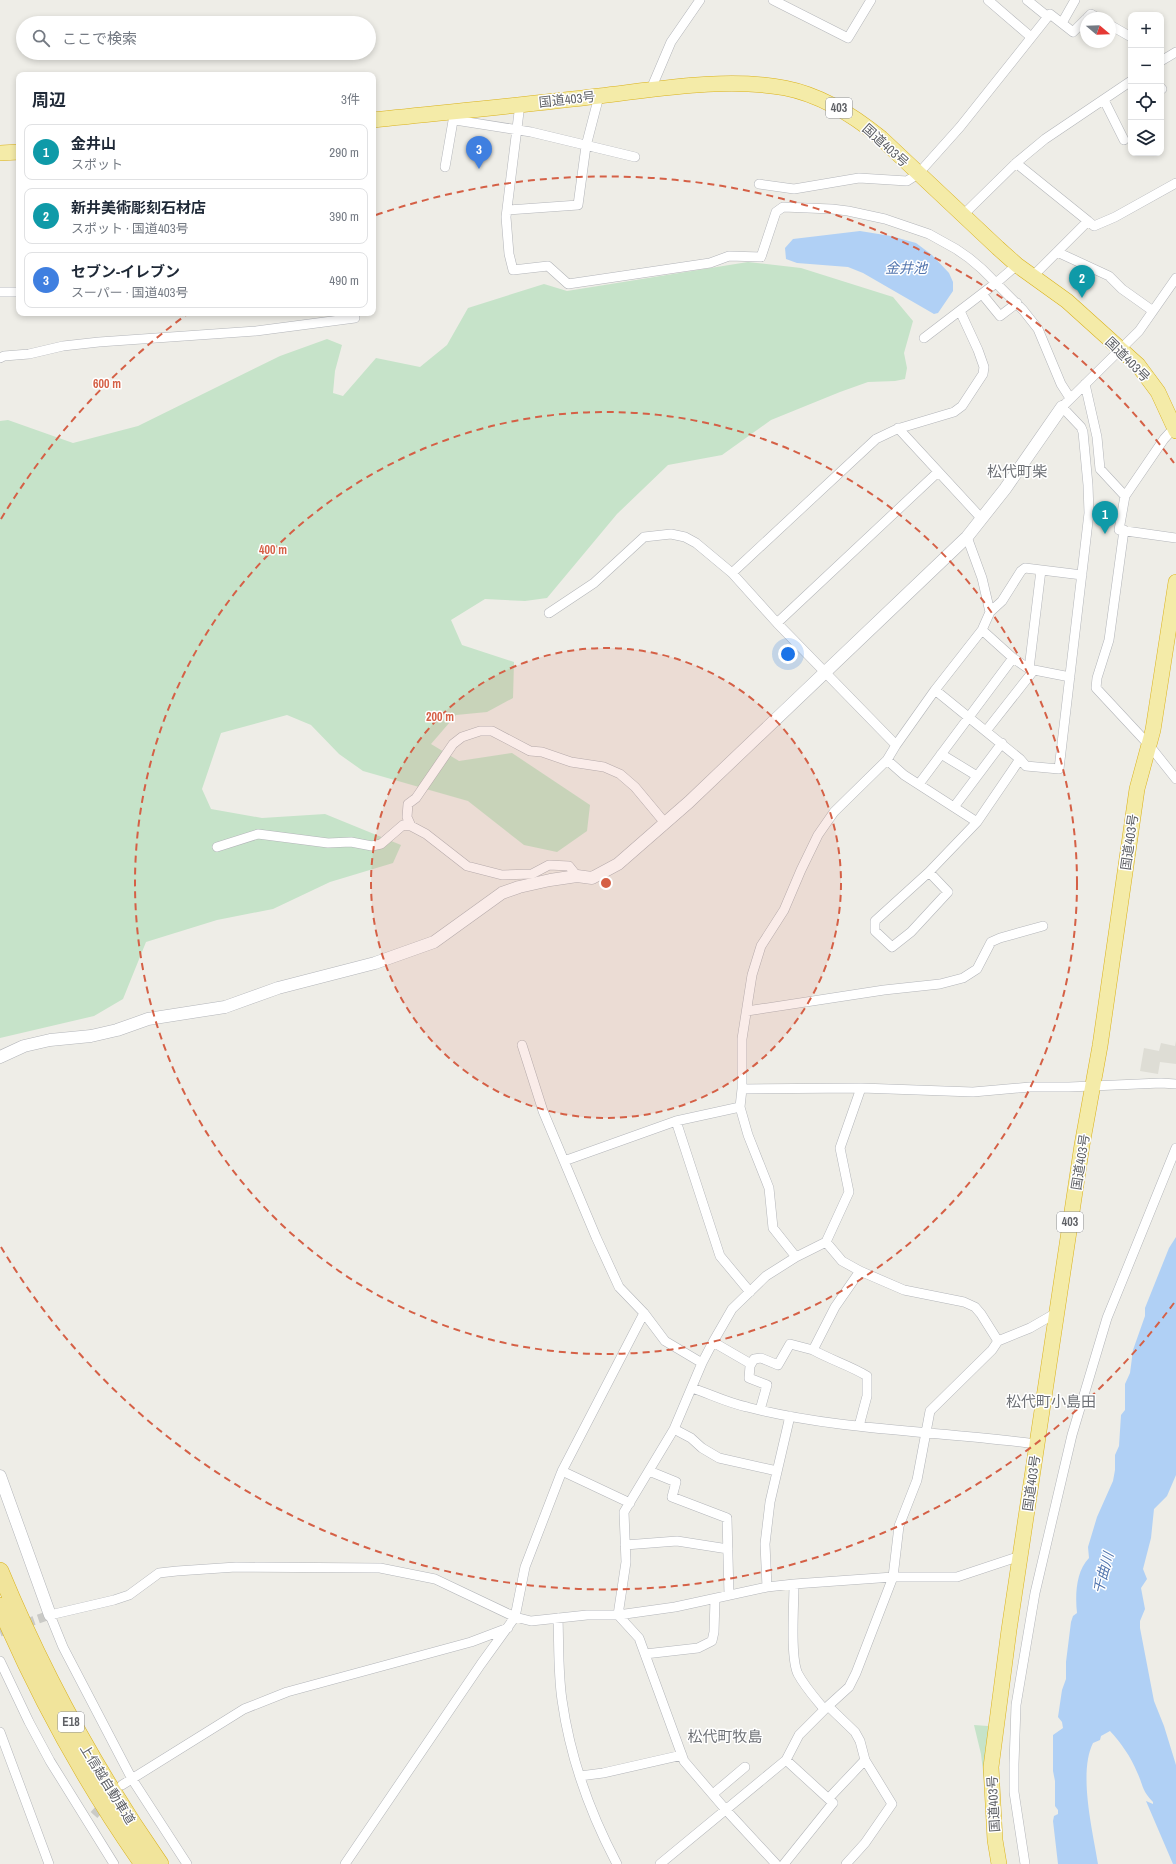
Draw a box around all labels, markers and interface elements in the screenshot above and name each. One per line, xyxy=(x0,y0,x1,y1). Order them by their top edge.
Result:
north arrow xyxy=(1080,12,1116,48)
map controls xyxy=(1128,12,1164,156)
button: + xyxy=(1128,12,1164,48)
search box xyxy=(16,16,376,60)
icon: search xyxy=(30,27,52,49)
text: ここで検索 xyxy=(62,28,137,49)
button: − xyxy=(1128,48,1164,84)
button: locate xyxy=(1128,84,1164,120)
text: 周辺 xyxy=(32,88,66,111)
street label: 国道403号 xyxy=(538,88,596,111)
text: 3件 xyxy=(341,91,360,108)
road number: 403 xyxy=(826,98,852,118)
street label: 国道403号 xyxy=(859,120,912,171)
button: layers xyxy=(1128,120,1164,156)
text: 金井山 xyxy=(71,133,116,154)
pin: 3 xyxy=(466,136,492,169)
text: 1 xyxy=(43,144,49,161)
text: 290 m xyxy=(329,144,359,161)
text: スポット xyxy=(71,156,123,173)
text: 新井美術彫刻石材店 xyxy=(71,197,206,218)
text: 2 xyxy=(43,208,49,225)
text: 390 m xyxy=(329,208,359,225)
text: スポット · 国道403号 xyxy=(71,220,189,237)
water label: 金井池 xyxy=(885,259,929,277)
text: セブン-イレブン xyxy=(71,261,180,282)
pin: 2 xyxy=(1069,265,1095,298)
text: 3 xyxy=(43,272,49,289)
text: 490 m xyxy=(329,272,359,289)
text: スーパー · 国道403号 xyxy=(71,284,189,301)
street label: 国道403号 xyxy=(1102,333,1154,385)
text: 600 m xyxy=(93,376,121,392)
district label: 松代町柴 xyxy=(987,461,1047,482)
pin: 1 xyxy=(1092,501,1118,534)
text: 400 m xyxy=(259,542,287,558)
your location xyxy=(778,644,798,664)
text: 200 m xyxy=(426,709,454,725)
street label: 国道403号 xyxy=(1117,813,1142,871)
centre of rings xyxy=(599,876,613,890)
street label: 国道403号 xyxy=(1068,1133,1093,1191)
road number: 403 xyxy=(1057,1212,1083,1232)
district label: 松代町小島田 xyxy=(1006,1391,1096,1412)
street label: 国道403号 xyxy=(1019,1454,1044,1512)
water label: 千曲川 xyxy=(1089,1548,1118,1596)
road number: E18 xyxy=(58,1712,84,1732)
district label: 松代町牧島 xyxy=(687,1726,763,1747)
street label: 上信越自動車道 xyxy=(76,1741,139,1827)
street label: 国道403号 xyxy=(984,1775,1003,1833)

